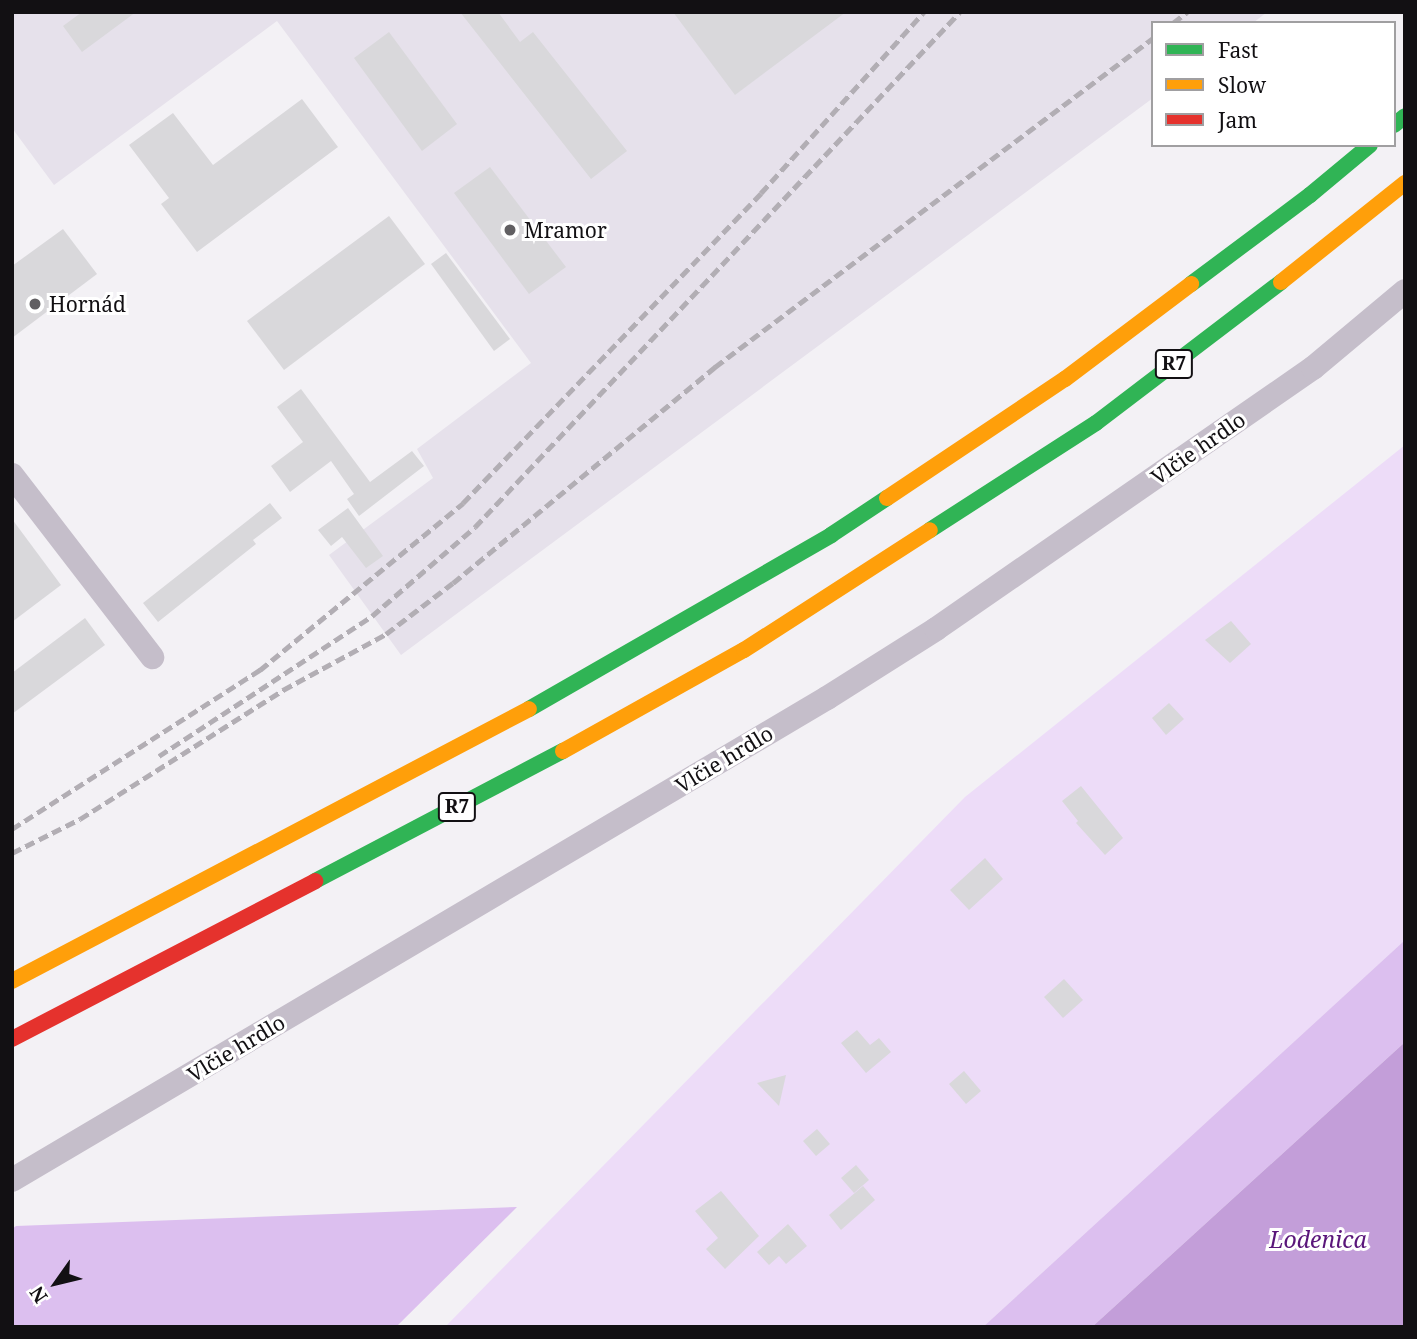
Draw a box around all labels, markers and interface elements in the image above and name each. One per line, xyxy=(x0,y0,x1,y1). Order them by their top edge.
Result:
legend xyxy=(1151,21,1396,147)
text: Fast xyxy=(1218,36,1258,64)
text: Slow xyxy=(1218,71,1266,99)
text: Jam xyxy=(1218,106,1257,134)
place label: Mramor xyxy=(524,217,607,243)
marker: Mramor xyxy=(502,222,518,238)
place label: Hornád xyxy=(49,291,126,317)
marker: Hornád xyxy=(27,296,43,312)
road number: R7 xyxy=(1155,348,1193,380)
street label: Vlčie hrdlo xyxy=(1146,406,1250,490)
street label: Vlčie hrdlo xyxy=(671,720,777,798)
road number: R7 xyxy=(438,792,476,822)
street label: Vlčie hrdlo xyxy=(183,1009,289,1087)
water label: Lodenica xyxy=(1269,1225,1367,1253)
north arrow xyxy=(21,1248,91,1318)
text: N xyxy=(24,1281,54,1308)

